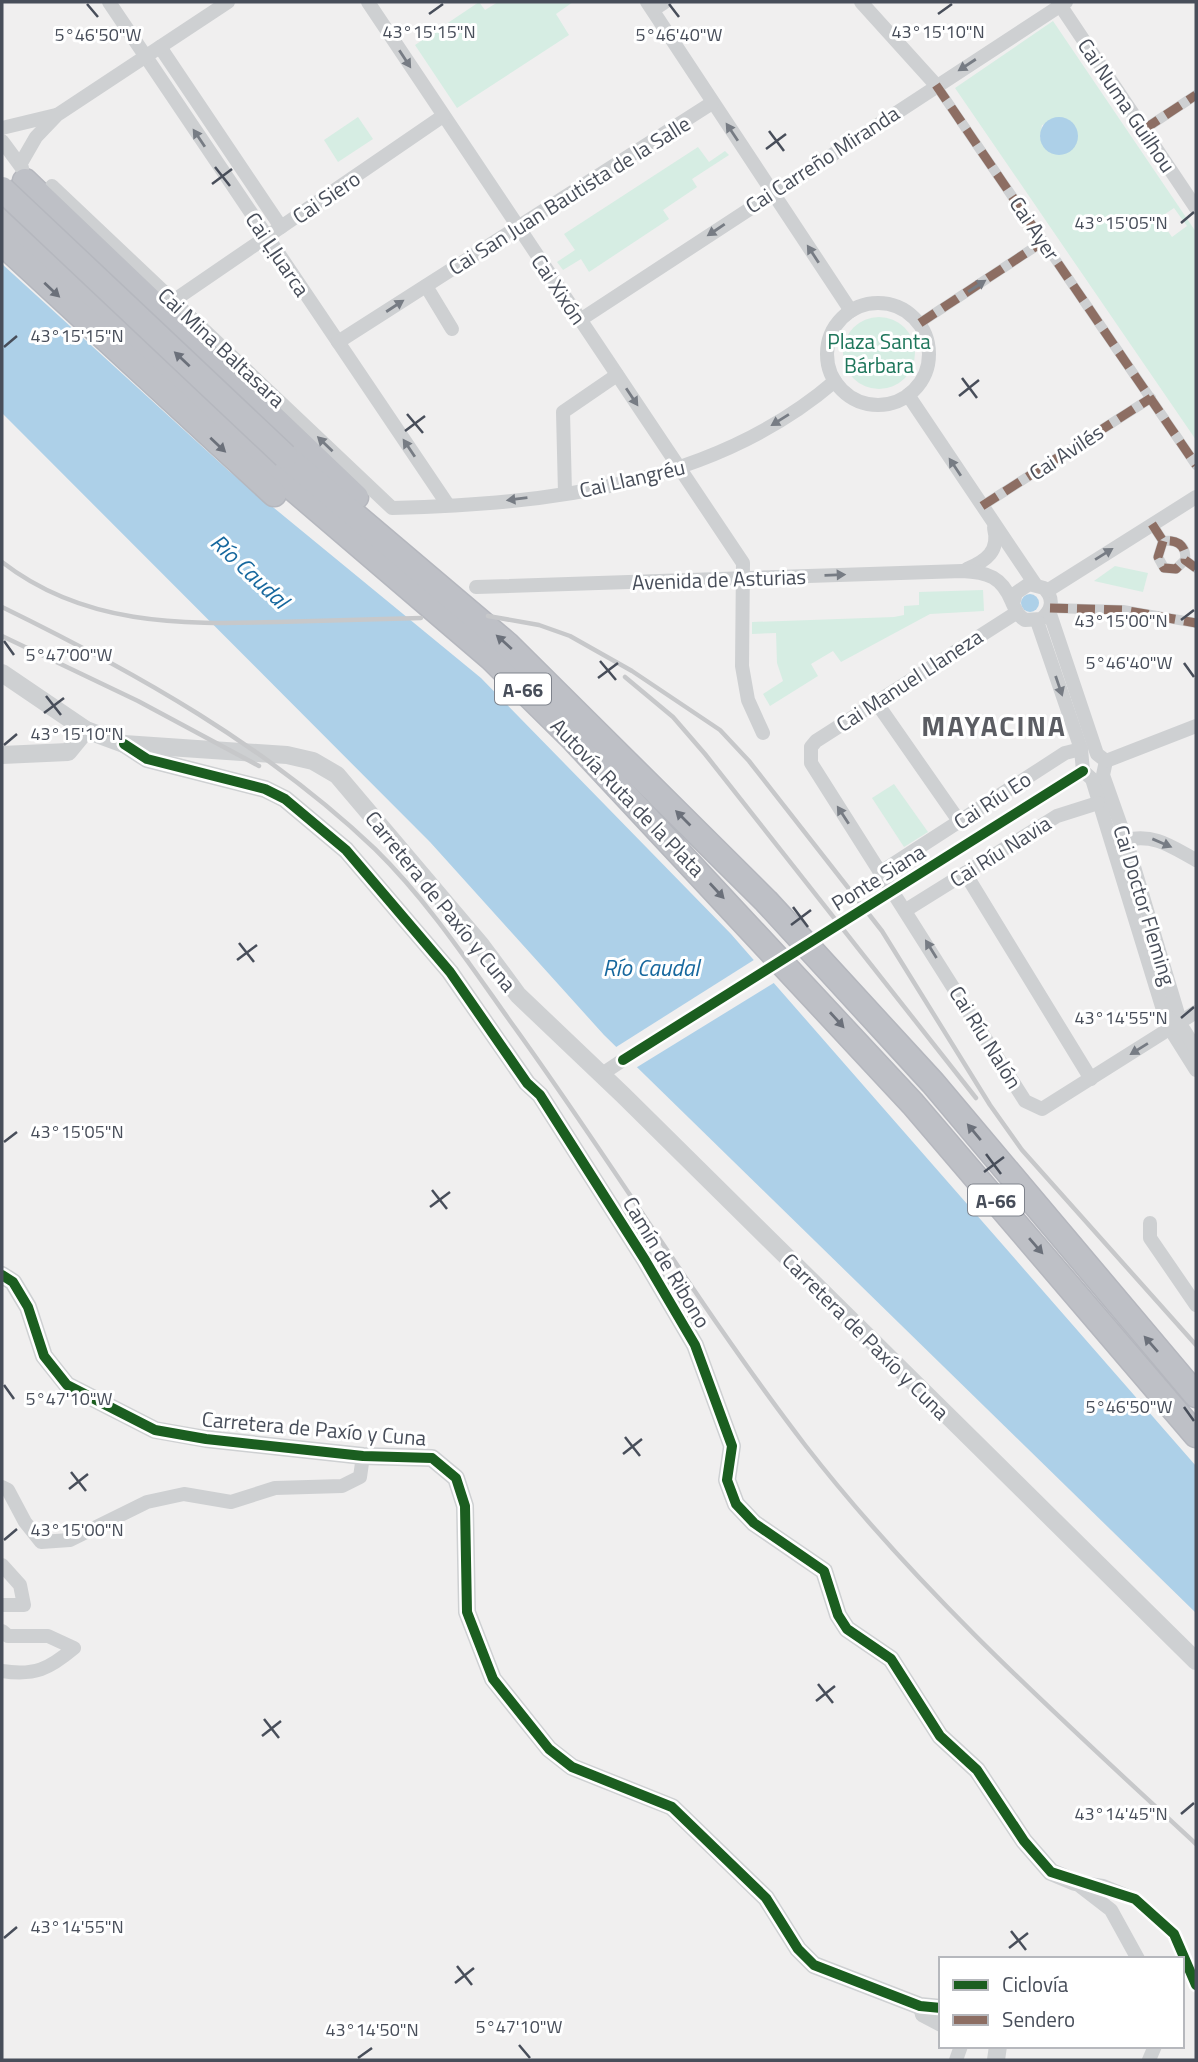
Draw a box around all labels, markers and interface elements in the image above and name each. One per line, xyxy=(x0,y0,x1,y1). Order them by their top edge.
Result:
text: 43°15'15"N xyxy=(382,18,476,45)
text: 43°15'10"N xyxy=(891,18,985,45)
text: 5°46'50"W xyxy=(55,21,141,48)
text: 5°46'40"W xyxy=(636,21,722,48)
street label: Cai Numa Guilhou xyxy=(1070,31,1184,179)
one-way arrow xyxy=(399,49,412,69)
one-way arrow xyxy=(957,58,976,71)
street label: Cai Carreño Miranda xyxy=(739,97,906,221)
street label: Cai San Juan Bautista de la Salle xyxy=(442,107,696,283)
one-way arrow xyxy=(725,123,739,141)
one-way arrow xyxy=(193,128,206,148)
street label: Cai Siero xyxy=(286,163,366,231)
street label: Cai Ayer xyxy=(1002,190,1068,266)
street label: Cai Ḷḷuarca xyxy=(238,205,318,303)
text: 43°15'05"N xyxy=(1074,209,1168,236)
one-way arrow xyxy=(706,223,726,236)
one-way arrow xyxy=(807,244,820,264)
street label: Cai Xixón xyxy=(524,247,594,331)
street label: Cai Mina Baltasara xyxy=(151,279,293,415)
one-way arrow xyxy=(967,279,986,292)
one-way arrow xyxy=(43,282,61,298)
one-way arrow xyxy=(386,299,405,312)
text: 43°15'15"N xyxy=(30,322,124,349)
park label: Plaza Santa Bárbara xyxy=(827,325,931,381)
one-way arrow xyxy=(174,351,191,367)
one-way arrow xyxy=(625,387,638,407)
one-way arrow xyxy=(770,414,789,427)
street label: Cai Avilés xyxy=(1022,416,1110,488)
one-way arrow xyxy=(209,436,226,452)
one-way arrow xyxy=(317,437,334,453)
one-way arrow xyxy=(403,438,416,458)
street label: Cai Llangréu xyxy=(576,450,688,506)
one-way arrow xyxy=(949,457,962,477)
one-way arrow xyxy=(506,494,528,505)
water label: Río Caudal xyxy=(203,525,299,619)
one-way arrow xyxy=(1095,548,1114,561)
street label: Avenida de Asturias xyxy=(631,560,807,598)
one-way arrow xyxy=(825,569,847,581)
text: 43°15'00"N xyxy=(1074,607,1168,634)
street label: Cai Manuel Llaneza xyxy=(829,620,989,740)
one-way arrow xyxy=(495,634,512,650)
text: 5°47'00"W xyxy=(26,641,112,668)
text: 5°46'40"W xyxy=(1086,649,1172,676)
road number: A-66 xyxy=(495,674,551,704)
one-way arrow xyxy=(1054,675,1065,696)
district label: MAYACINA xyxy=(921,704,1067,747)
street label: Autovía Ruta de la Plata xyxy=(543,710,713,884)
text: 43°15'10"N xyxy=(30,720,124,747)
street label: Cai Ríu Eo xyxy=(947,763,1037,837)
street label: Carretera de Paxío y Cuna xyxy=(358,803,525,999)
one-way arrow xyxy=(836,806,849,825)
street label: Cai Ríu Navia xyxy=(943,807,1057,895)
one-way arrow xyxy=(675,811,692,827)
street label: Cai Doctor Fleming xyxy=(1105,821,1185,989)
street label: Ponte Siana xyxy=(825,835,932,919)
one-way arrow xyxy=(1152,838,1173,849)
one-way arrow xyxy=(708,882,724,899)
one-way arrow xyxy=(925,939,938,959)
water label: Río Caudal xyxy=(603,950,702,985)
street label: Cai Ríu Nalón xyxy=(942,979,1030,1095)
text: 43°14'55"N xyxy=(1074,1004,1168,1031)
one-way arrow xyxy=(828,1011,844,1028)
one-way arrow xyxy=(1129,1043,1148,1055)
text: 43°15'05"N xyxy=(30,1118,124,1145)
one-way arrow xyxy=(967,1123,982,1140)
road number: A-66 xyxy=(968,1184,1024,1216)
street label: Camín de Ribono xyxy=(615,1190,719,1334)
one-way arrow xyxy=(1028,1237,1043,1254)
street label: Carretera de Paxío y Cuna xyxy=(775,1245,957,1427)
one-way arrow xyxy=(1144,1336,1159,1353)
text: 5°47'10"W xyxy=(26,1385,112,1412)
text: 5°46'50"W xyxy=(1086,1393,1172,1420)
street label: Carretera de Paxío y Cuna xyxy=(200,1402,428,1454)
text: 43°15'00"N xyxy=(30,1516,124,1543)
text: 43°14'45"N xyxy=(1074,1800,1168,1827)
text: 43°14'55"N xyxy=(30,1913,124,1940)
legend xyxy=(939,1957,1184,2048)
text: Ciclovía xyxy=(1002,1968,1069,2000)
text: Sendero xyxy=(1002,2003,1075,2035)
text: 5°47'10"W xyxy=(476,2013,562,2040)
text: 43°14'50"N xyxy=(325,2016,419,2043)

